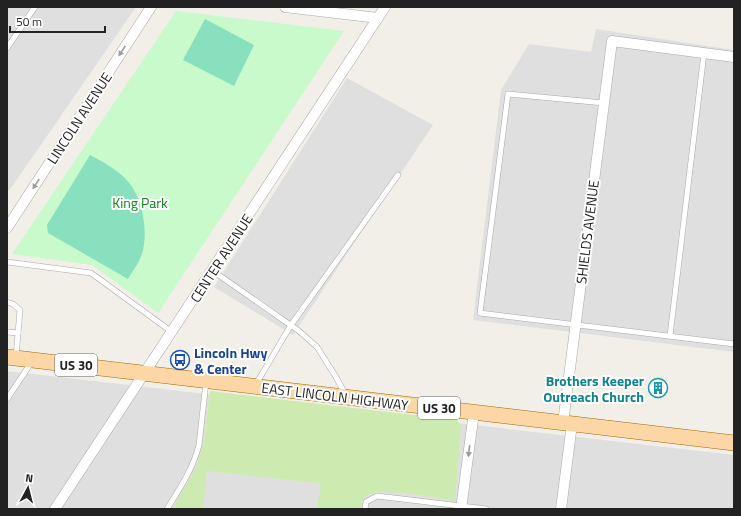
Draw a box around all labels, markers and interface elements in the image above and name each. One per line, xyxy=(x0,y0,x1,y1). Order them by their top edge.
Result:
scale bar xyxy=(10,8,105,34)
text: 50 m xyxy=(16,12,42,31)
one-way arrow xyxy=(118,46,126,57)
street label: LINCOLN AVENUE xyxy=(41,68,117,168)
one-way arrow xyxy=(32,179,40,189)
street label: SHIELDS AVENUE xyxy=(570,179,604,285)
park label: King Park xyxy=(112,192,168,213)
street label: CENTER AVENUE xyxy=(184,209,258,306)
place label: Lincoln Hwy & Center xyxy=(194,342,267,379)
bus stop icon: Lincoln Hwy & Center xyxy=(169,349,191,371)
road number: US 30 xyxy=(55,354,97,376)
place label: Brothers Keeper Outreach Church xyxy=(543,370,644,407)
street label: EAST LINCOLN HIGHWAY xyxy=(260,377,410,415)
building icon: Brothers Keeper Outreach Church xyxy=(647,377,669,399)
road number: US 30 xyxy=(418,397,460,419)
one-way arrow xyxy=(466,445,472,457)
north arrow xyxy=(8,468,48,508)
text: N xyxy=(24,470,34,486)

